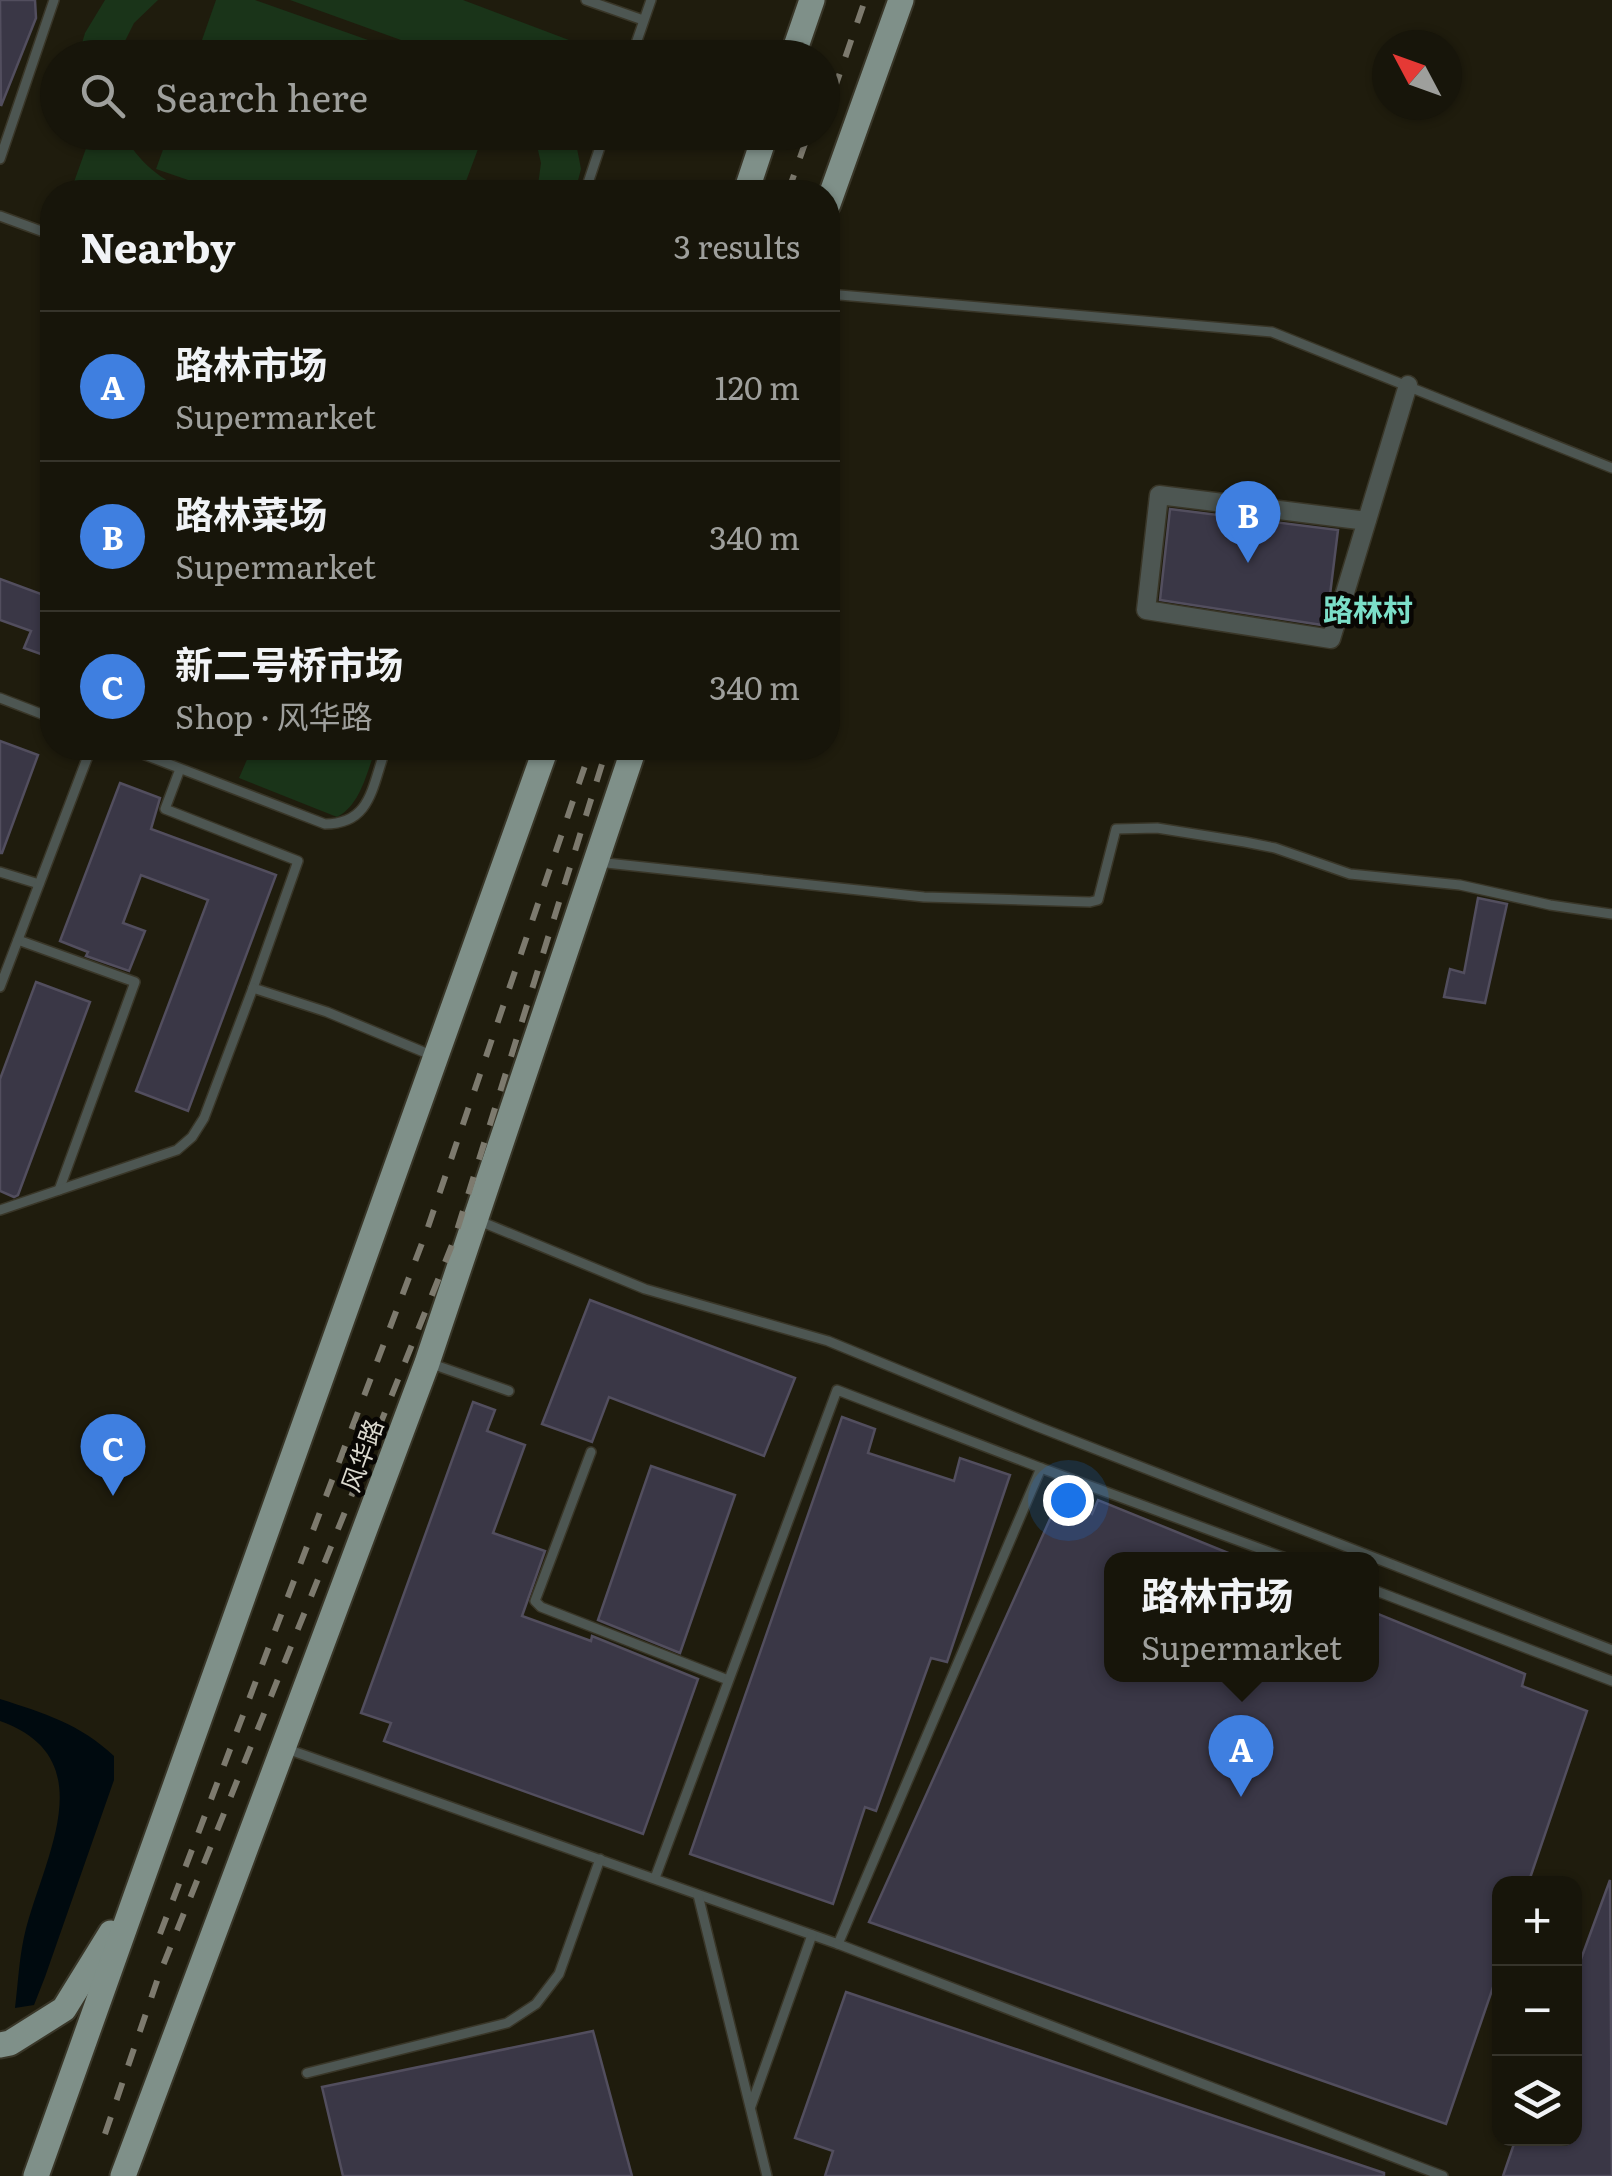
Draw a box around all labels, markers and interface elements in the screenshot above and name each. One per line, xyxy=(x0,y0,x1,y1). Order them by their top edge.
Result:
north arrow xyxy=(1372,30,1462,120)
search box xyxy=(40,40,840,150)
text: Search here xyxy=(155,67,368,124)
icon: search xyxy=(75,68,130,123)
text: Nearby xyxy=(80,214,236,276)
text: 3 results xyxy=(674,221,800,269)
text: 路林市场 xyxy=(175,334,327,391)
text: A xyxy=(100,362,125,410)
text: 120 m xyxy=(715,362,800,410)
text: Supermarket xyxy=(175,391,376,439)
pin: B xyxy=(1216,480,1280,563)
text: 路林菜场 xyxy=(175,484,327,541)
text: B xyxy=(101,512,124,560)
text: 340 m xyxy=(709,512,800,560)
text: Supermarket xyxy=(175,541,376,589)
district label: 路林村 xyxy=(1323,586,1413,630)
text: 新二号桥市场 xyxy=(175,634,403,691)
text: C xyxy=(101,662,124,710)
text: 340 m xyxy=(709,662,800,710)
text: Shop · 风华路 xyxy=(175,691,373,739)
street label: 风华路 xyxy=(331,1413,391,1497)
pin: C xyxy=(80,1414,146,1496)
your location xyxy=(1043,1475,1094,1526)
popup xyxy=(1104,1552,1379,1682)
text: 路林市场 xyxy=(1141,1565,1293,1622)
text: Supermarket xyxy=(1141,1622,1342,1670)
pin: A xyxy=(1208,1714,1274,1797)
map controls xyxy=(1492,1876,1582,2146)
button: + xyxy=(1492,1876,1582,1966)
button: − xyxy=(1492,1966,1582,2056)
button: layers xyxy=(1492,2056,1582,2146)

